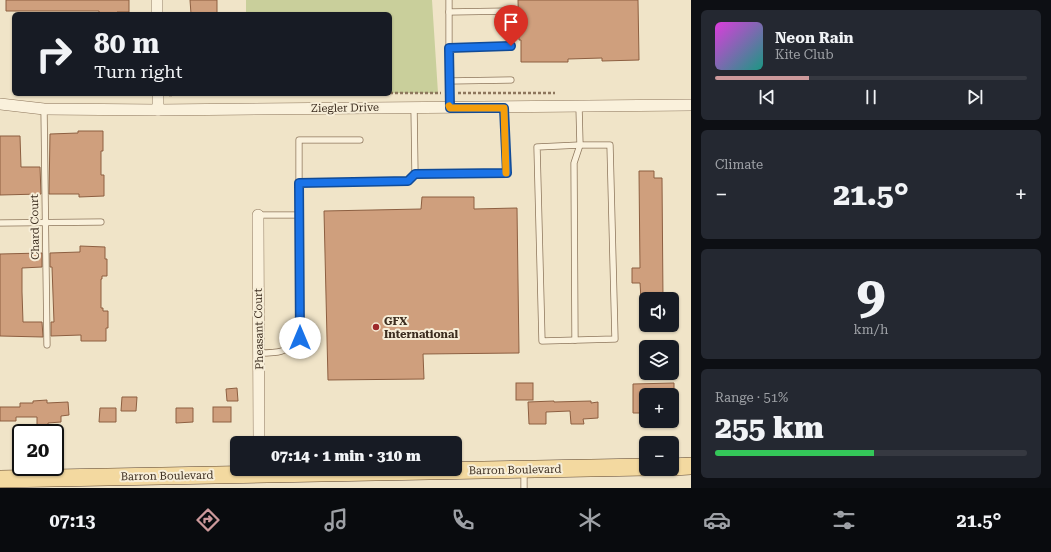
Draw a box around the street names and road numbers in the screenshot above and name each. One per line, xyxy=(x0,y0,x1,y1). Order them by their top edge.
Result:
street label: Ziegler Drive xyxy=(311,101,379,115)
street label: Chard Court xyxy=(28,194,42,260)
street label: Pheasant Court xyxy=(252,288,266,370)
street label: Barron Boulevard xyxy=(469,463,561,477)
street label: Barron Boulevard xyxy=(121,469,213,483)

